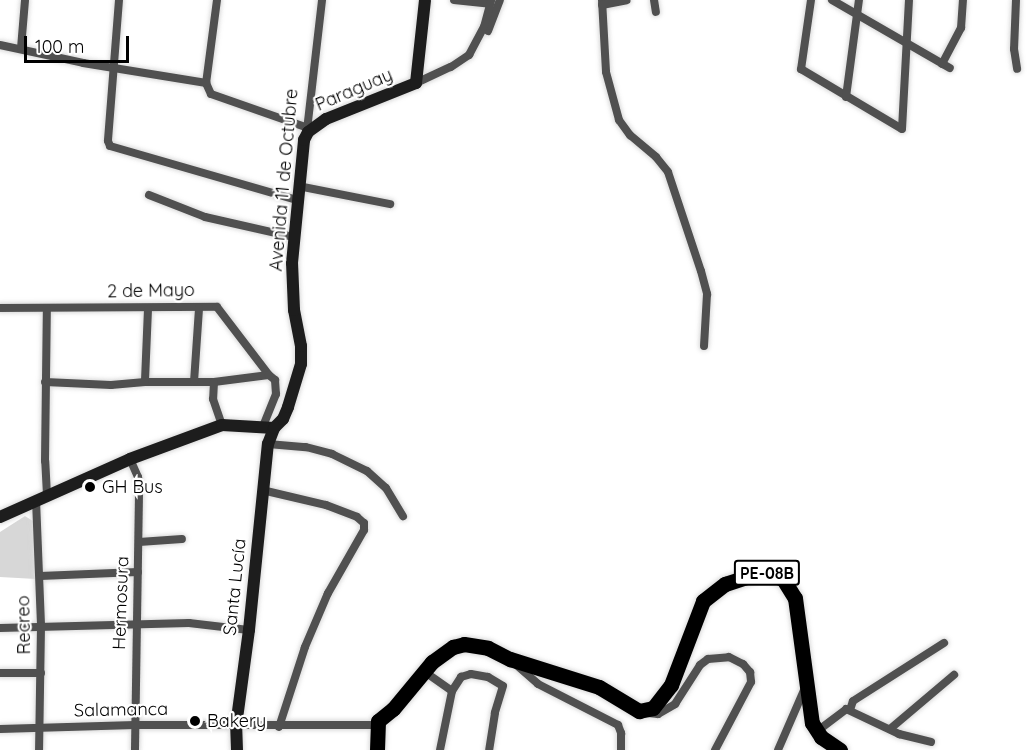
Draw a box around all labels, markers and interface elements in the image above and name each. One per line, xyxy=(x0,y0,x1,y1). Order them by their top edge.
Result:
scale bar xyxy=(27,24,132,62)
text: 100 m xyxy=(35,35,84,58)
street label: Paraguay xyxy=(312,64,396,116)
street label: Avenida 11 de Octubre xyxy=(265,88,303,272)
street label: 2 de Mayo xyxy=(107,279,195,303)
place label: GH Bus xyxy=(102,476,163,498)
marker: GH Bus xyxy=(83,480,97,494)
street label: Santa Lucía xyxy=(219,538,251,636)
street label: Hermosura xyxy=(109,556,133,650)
road number: PE-08B xyxy=(732,560,801,586)
street label: Recreo xyxy=(13,595,35,655)
street label: Salamanca xyxy=(74,698,168,722)
place label: Bakery xyxy=(207,710,266,732)
marker: Bakery xyxy=(188,714,202,728)

